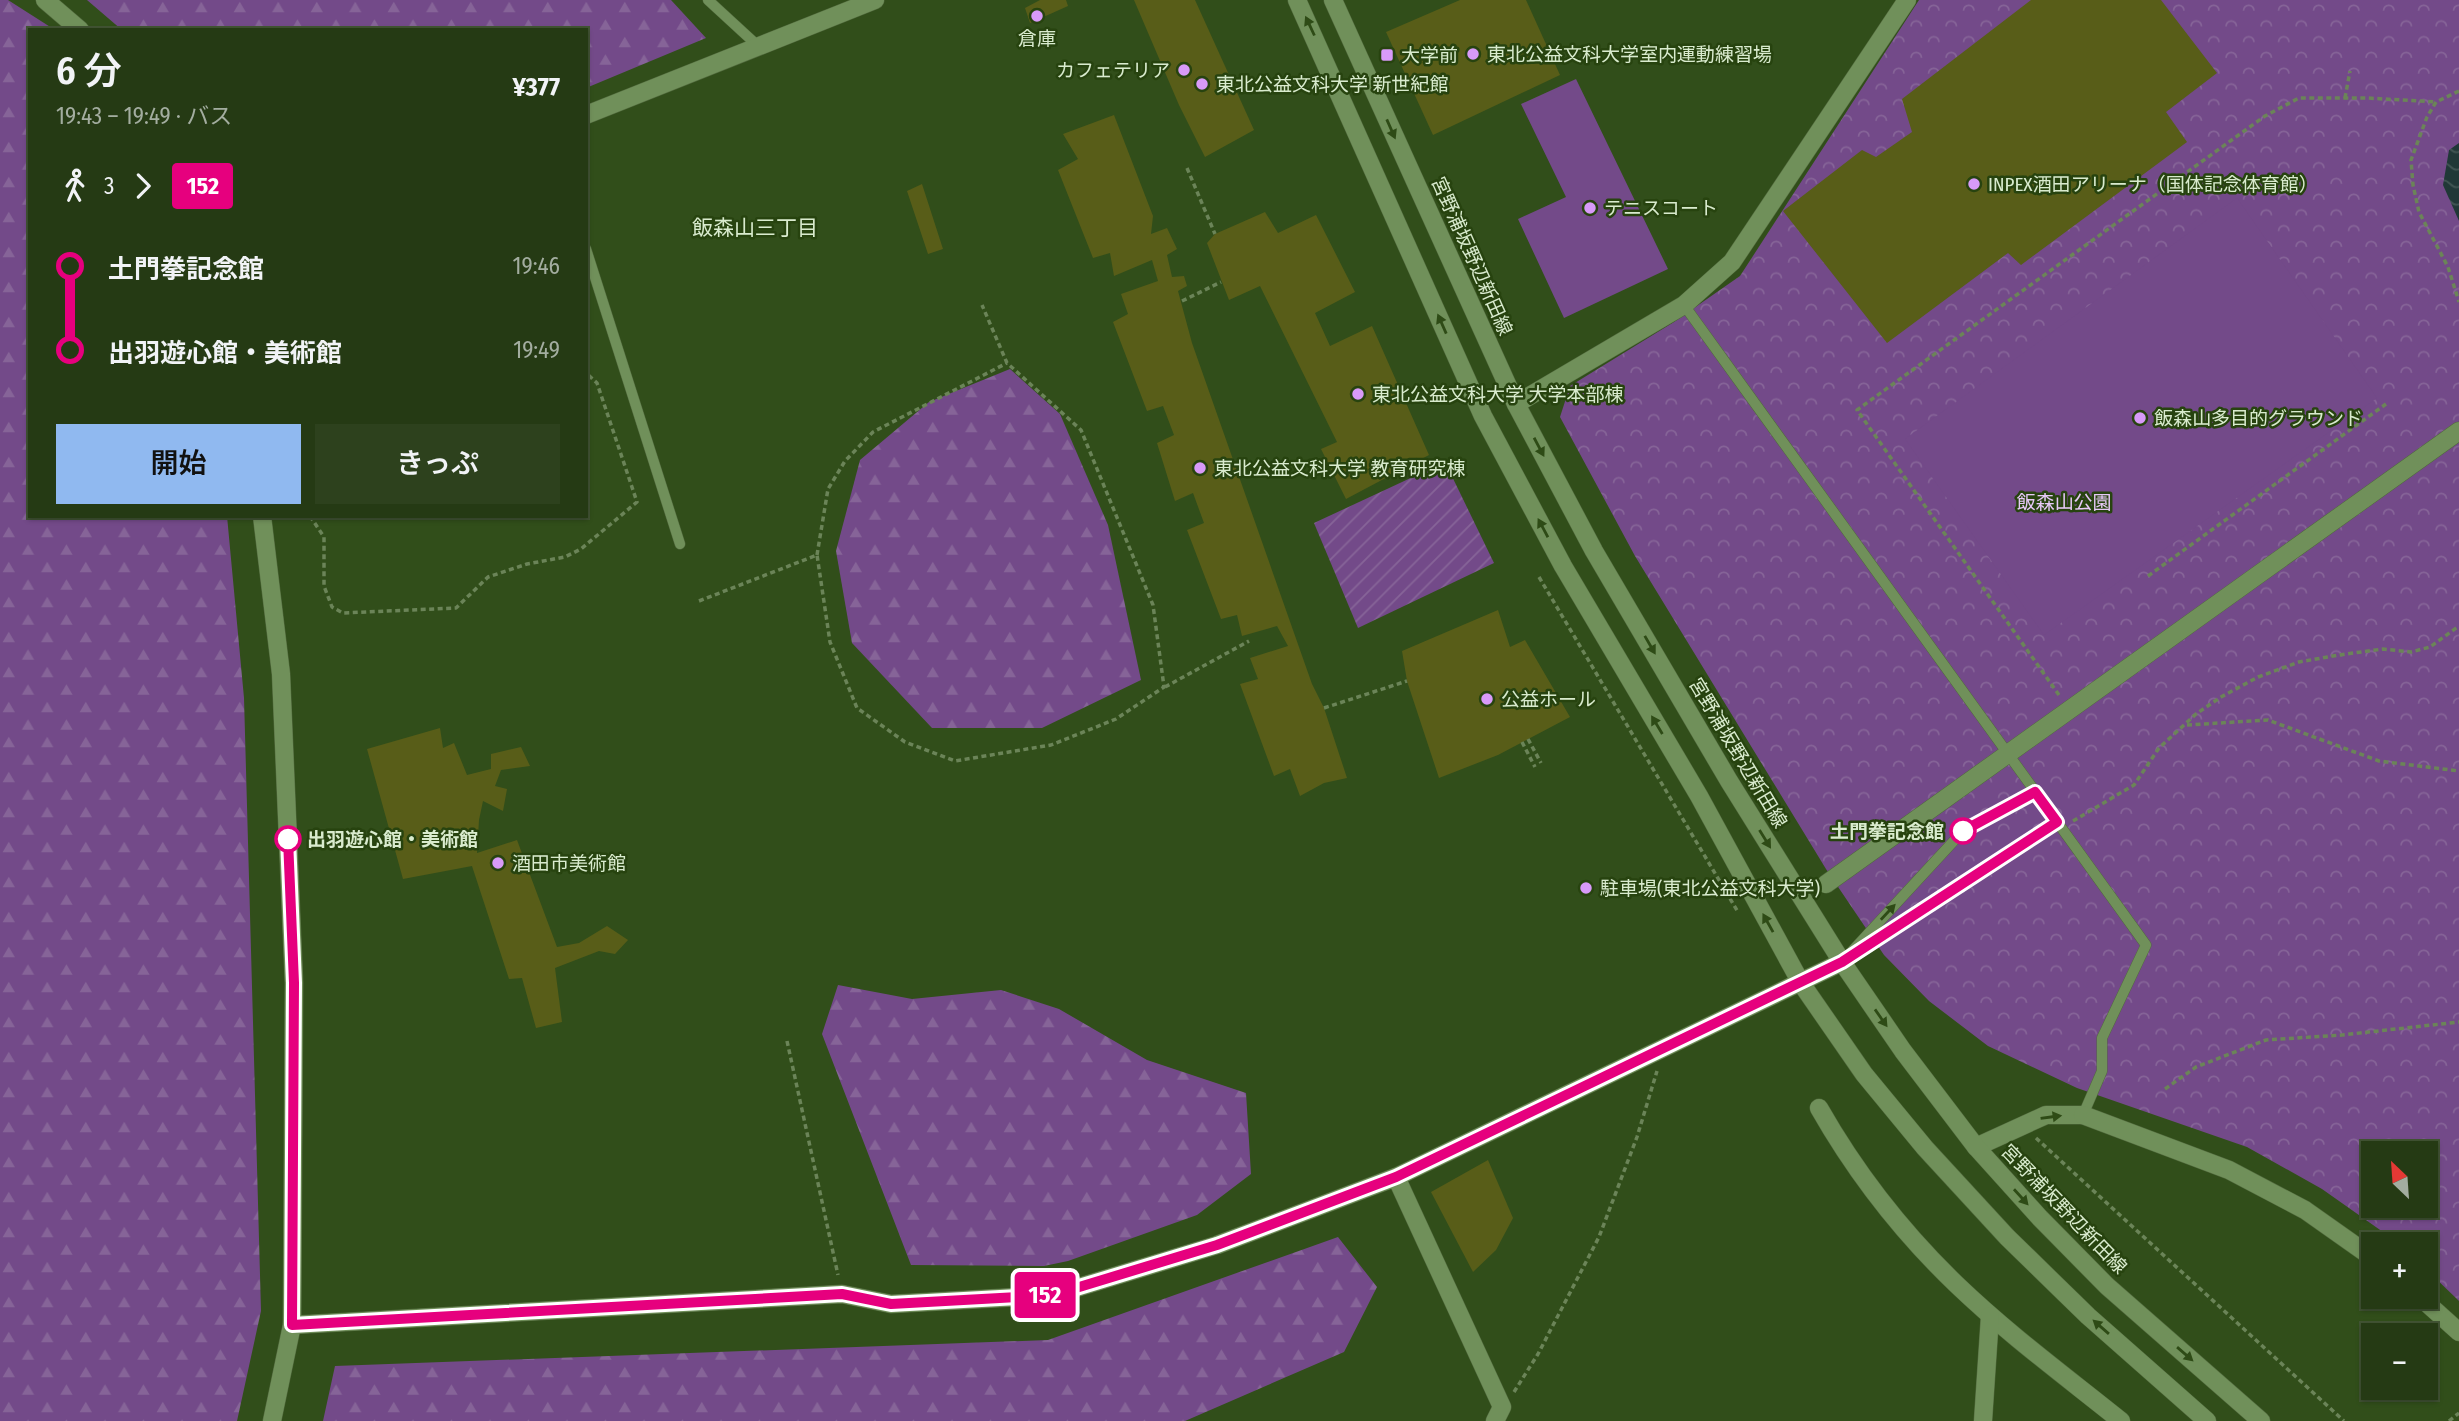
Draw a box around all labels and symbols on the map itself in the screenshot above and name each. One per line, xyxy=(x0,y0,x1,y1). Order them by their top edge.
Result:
marker: 倉庫 xyxy=(1029,8,1045,24)
one-way arrow xyxy=(1304,16,1315,36)
place label: 倉庫 xyxy=(1018,27,1056,50)
place label: 東北公益文科大学室内運動練習場 xyxy=(1487,43,1772,66)
place label: 大学前 xyxy=(1401,44,1458,67)
marker: 東北公益文科大学室内運動練習場 xyxy=(1465,46,1481,62)
marker: 大学前 xyxy=(1379,47,1395,63)
place label: カフェテリア xyxy=(1056,59,1170,82)
marker: カフェテリア xyxy=(1176,62,1192,78)
place label: 東北公益文科大学 新世紀館 xyxy=(1216,73,1448,96)
marker: 東北公益文科大学 新世紀館 xyxy=(1194,76,1210,92)
one-way arrow xyxy=(1386,119,1397,139)
street label: 宮野浦坂野辺新田線 xyxy=(1427,173,1517,339)
place label: INPEX酒田アリーナ（国体記念体育館） xyxy=(1988,173,2318,196)
marker: INPEX酒田アリーナ（国体記念体育館） xyxy=(1966,176,1982,192)
place label: テニスコート xyxy=(1604,197,1718,220)
marker: テニスコート xyxy=(1582,200,1598,216)
district label: 飯森山三丁目 xyxy=(692,215,818,241)
one-way arrow xyxy=(1436,314,1448,334)
place label: 東北公益文科大学 大学本部棟 xyxy=(1372,383,1623,406)
marker: 東北公益文科大学 大学本部棟 xyxy=(1350,386,1366,402)
place label: 飯森山多目的グラウンド xyxy=(2154,407,2363,430)
marker: 飯森山多目的グラウンド xyxy=(2132,410,2148,426)
one-way arrow xyxy=(1533,437,1545,456)
place label: 東北公益文科大学 教育研究棟 xyxy=(1214,457,1465,480)
marker: 東北公益文科大学 教育研究棟 xyxy=(1192,460,1208,476)
park label: 飯森山公園 xyxy=(2016,491,2112,514)
one-way arrow xyxy=(1537,518,1548,538)
one-way arrow xyxy=(1644,636,1656,655)
street label: 宮野浦坂野辺新田線 xyxy=(1684,674,1792,832)
place label: 公益ホール xyxy=(1501,688,1596,711)
marker: 公益ホール xyxy=(1479,691,1495,707)
one-way arrow xyxy=(1650,715,1663,734)
marker: 土門拳記念館 xyxy=(1950,818,1976,844)
place label: 土門拳記念館 xyxy=(1830,820,1944,843)
marker: 出羽遊心館・美術館 xyxy=(275,826,301,852)
place label: 出羽遊心館・美術館 xyxy=(307,828,478,851)
one-way arrow xyxy=(1759,829,1772,848)
place label: 酒田市美術館 xyxy=(512,852,626,875)
marker: 酒田市美術館 xyxy=(490,855,506,871)
place label: 駐車場(東北公益文科大学) xyxy=(1600,877,1820,900)
marker: 駐車場(東北公益文科大学) xyxy=(1578,880,1594,896)
one-way arrow xyxy=(1880,903,1896,921)
one-way arrow xyxy=(1762,913,1774,933)
one-way arrow xyxy=(1874,1009,1888,1027)
one-way arrow xyxy=(2040,1111,2062,1122)
street label: 宮野浦坂野辺新田線 xyxy=(1996,1140,2132,1278)
north arrow xyxy=(2361,1141,2438,1218)
one-way arrow xyxy=(2013,1188,2029,1206)
line badge: 152 xyxy=(1005,1272,1085,1318)
one-way arrow xyxy=(2092,1320,2109,1335)
one-way arrow xyxy=(2176,1346,2193,1362)

